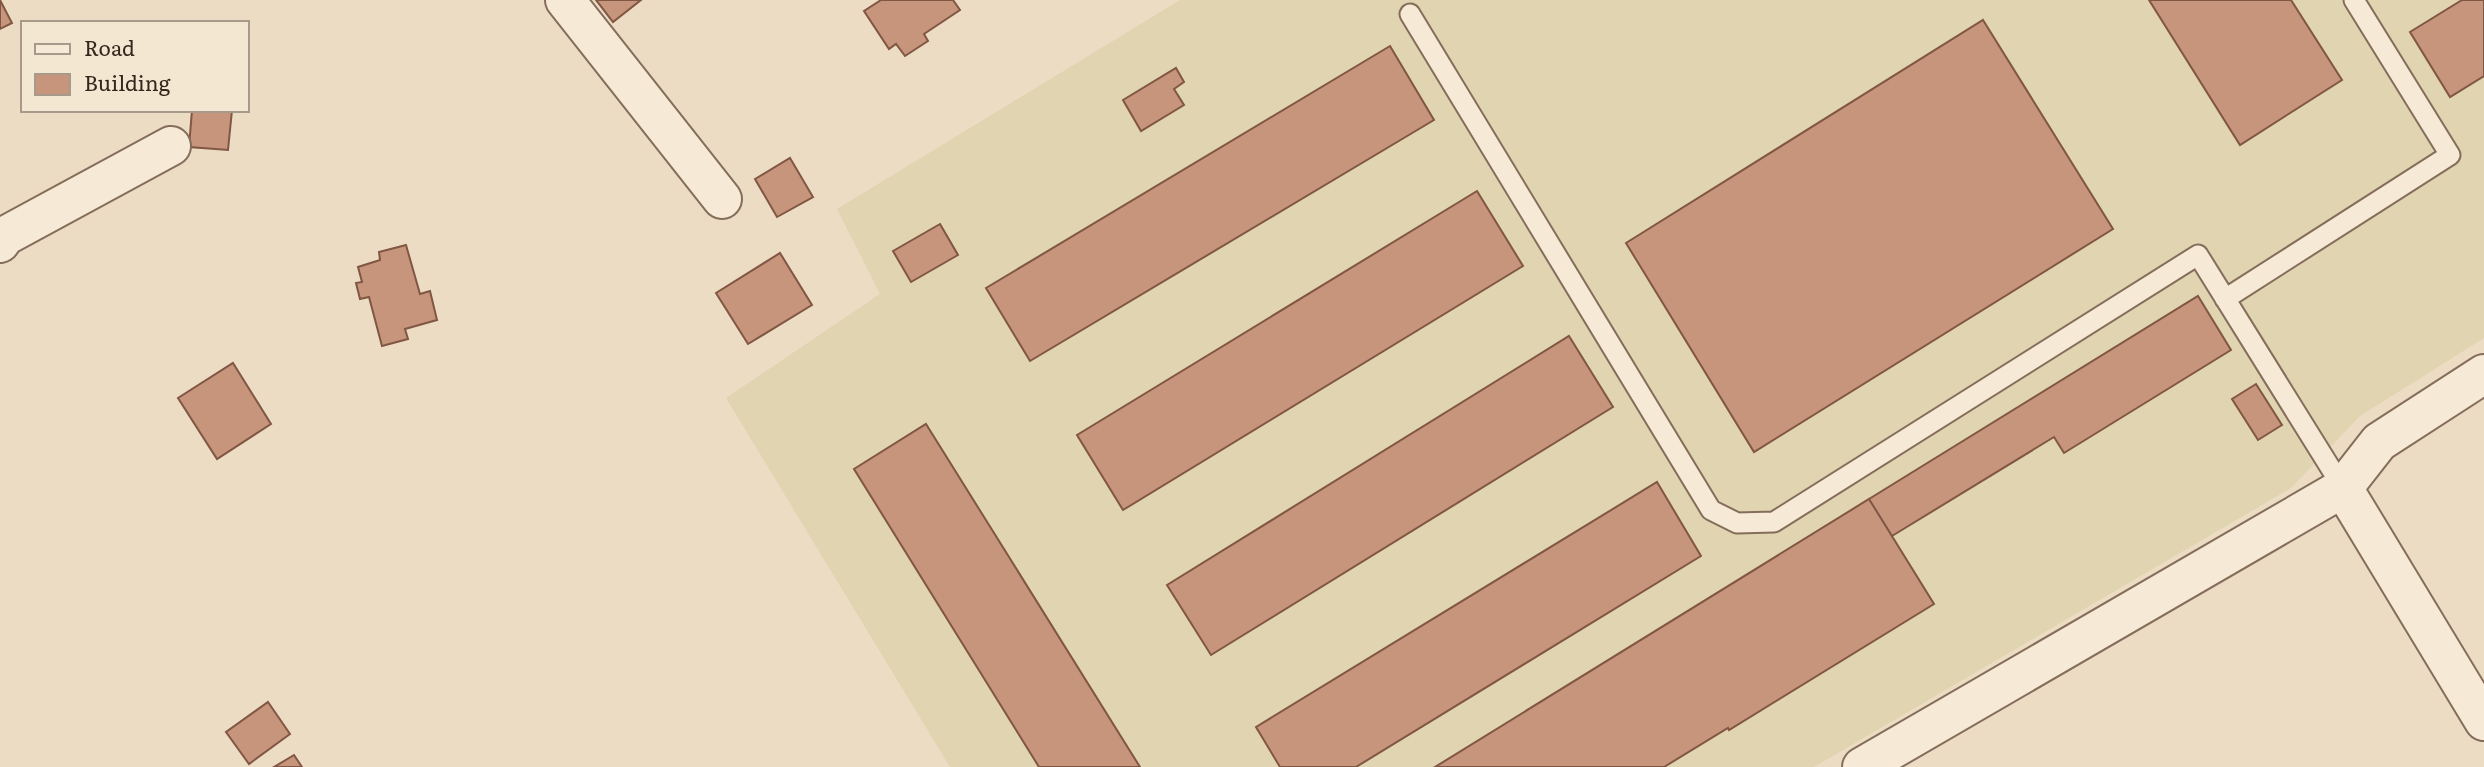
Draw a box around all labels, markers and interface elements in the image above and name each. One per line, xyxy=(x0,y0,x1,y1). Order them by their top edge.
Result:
legend xyxy=(21,21,248,112)
text: Road xyxy=(84,31,135,62)
text: Building xyxy=(84,66,171,97)

